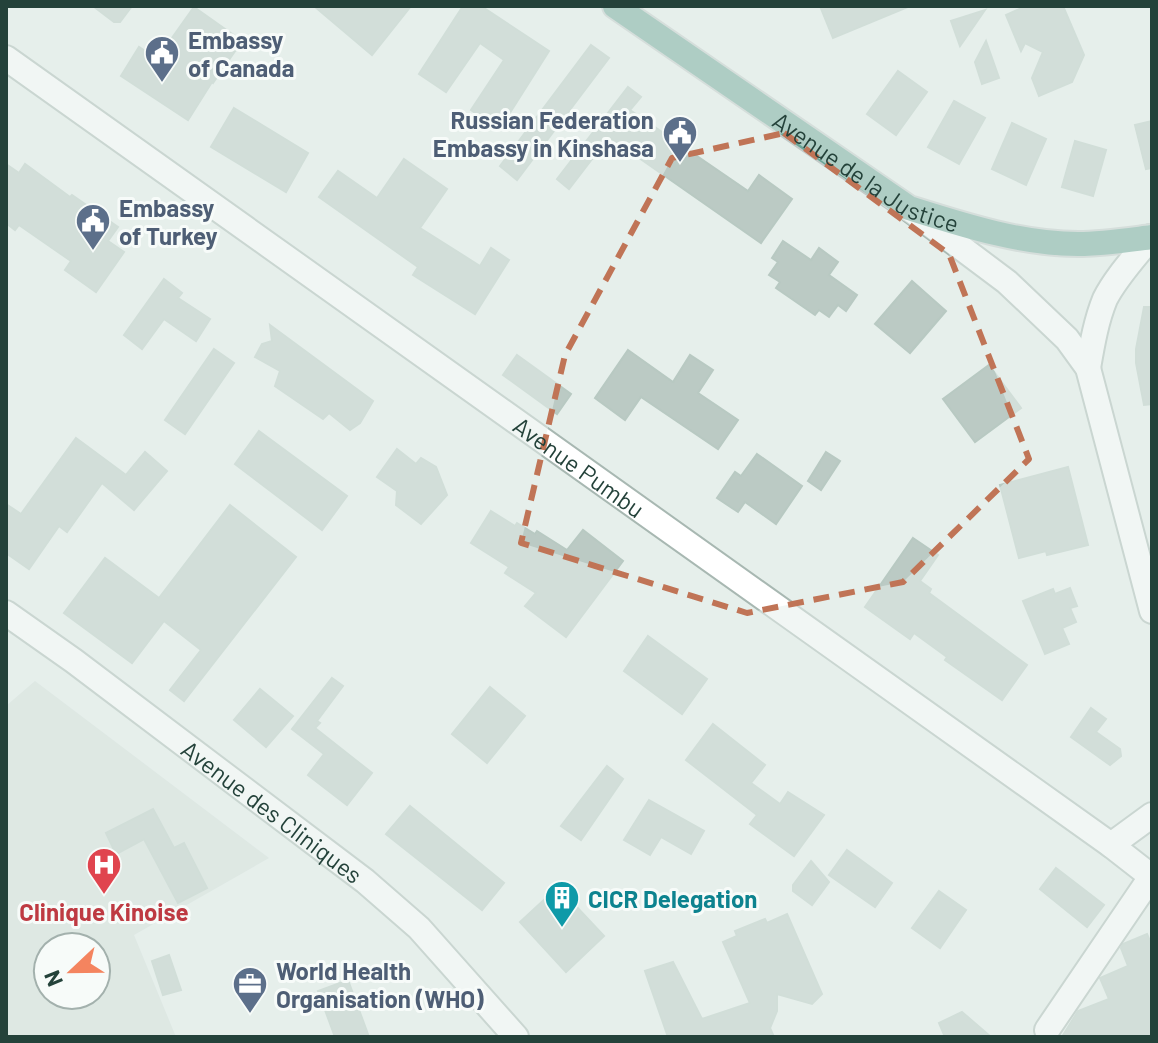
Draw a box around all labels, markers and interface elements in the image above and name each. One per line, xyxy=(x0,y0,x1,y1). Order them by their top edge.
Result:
place label: Embassy of Canada xyxy=(188,25,294,82)
public building icon: Embassy of Canada xyxy=(143,34,181,84)
place label: Russian Federation Embassy in Kinshasa xyxy=(433,105,654,162)
street label: Avenue de la Justice xyxy=(768,105,963,237)
public building icon: Russian Federation Embassy in Kinshasa xyxy=(661,114,699,164)
place label: Embassy of Turkey xyxy=(119,193,218,250)
public building icon: Embassy of Turkey xyxy=(74,202,112,252)
street label: Avenue Pumbu xyxy=(508,410,651,523)
street label: Avenue des Cliniques xyxy=(176,734,368,889)
hospital icon: Clinique Kinoise xyxy=(85,846,123,896)
building icon: CICR Delegation xyxy=(543,879,581,929)
place label: CICR Delegation xyxy=(588,884,757,913)
place label: Clinique Kinoise xyxy=(19,897,189,926)
north arrow xyxy=(32,931,112,1011)
place label: World Health Organisation (WHO) xyxy=(276,956,484,1013)
office icon: World Health Organisation (WHO) xyxy=(231,965,269,1015)
text: N xyxy=(38,967,67,991)

